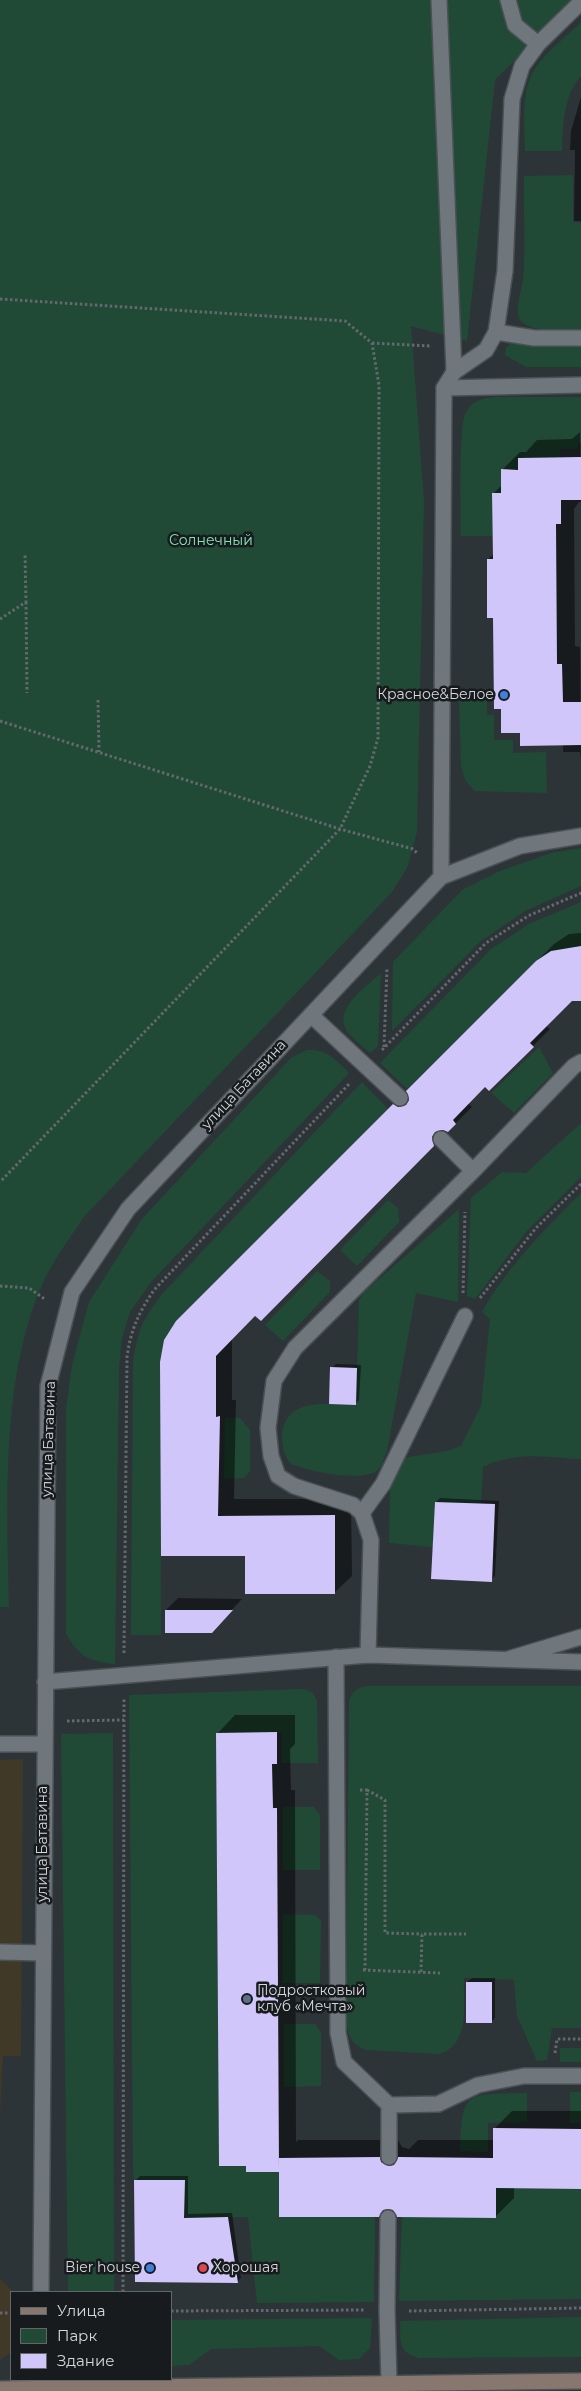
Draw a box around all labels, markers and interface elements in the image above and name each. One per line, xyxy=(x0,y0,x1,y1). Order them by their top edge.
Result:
park label: Солнечный xyxy=(169,533,253,549)
place label: Красное&Белое xyxy=(377,687,494,703)
marker: Красное&Белое xyxy=(498,689,510,701)
street label: улица Батавина xyxy=(198,1037,290,1133)
street label: улица Батавина xyxy=(39,1381,59,1497)
street label: улица Батавина xyxy=(35,1786,51,1902)
place label: Подростковый клуб «Мечта» xyxy=(257,1983,365,2015)
marker: Подростковый клуб «Мечта» xyxy=(241,1993,253,2005)
place label: Вier house xyxy=(65,2260,140,2276)
place label: Хорошая xyxy=(213,2260,279,2276)
marker: Вier house xyxy=(144,2262,156,2274)
marker: Хорошая xyxy=(197,2262,209,2274)
legend xyxy=(10,2291,172,2381)
text: Улица xyxy=(57,2301,105,2320)
text: Парк xyxy=(57,2326,97,2345)
text: Здание xyxy=(57,2351,115,2370)

